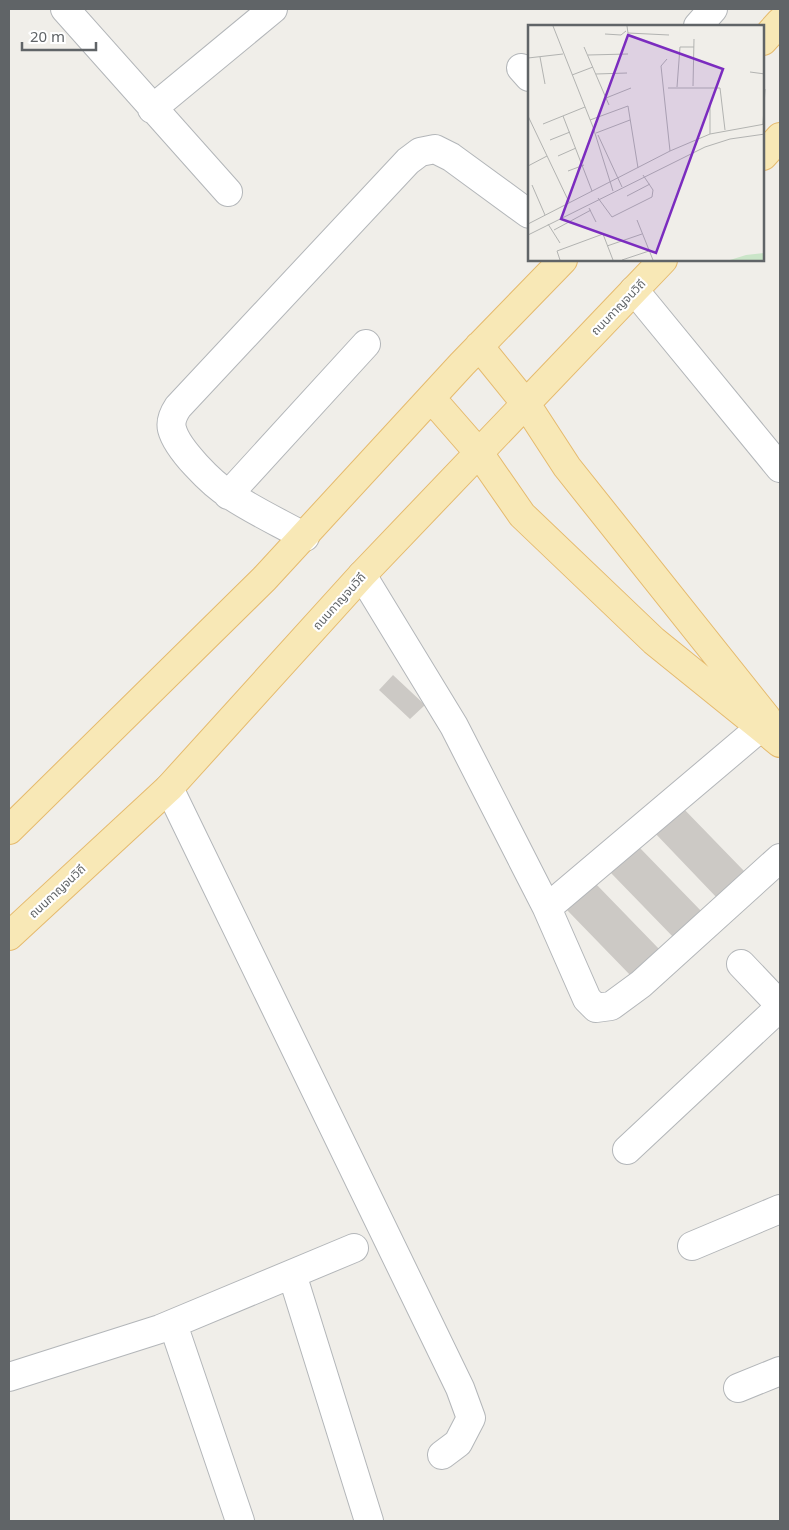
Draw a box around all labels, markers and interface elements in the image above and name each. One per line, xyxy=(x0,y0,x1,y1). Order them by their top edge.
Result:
scale bar xyxy=(22,20,96,52)
inset map xyxy=(528,25,764,261)
text: 20 m xyxy=(30,26,65,46)
street label: ถนนกาญจนวิถี xyxy=(587,275,649,339)
street label: ถนนกาญจนวิถี xyxy=(309,569,369,633)
street label: ถนนกาญจนวิถี xyxy=(25,860,89,922)

